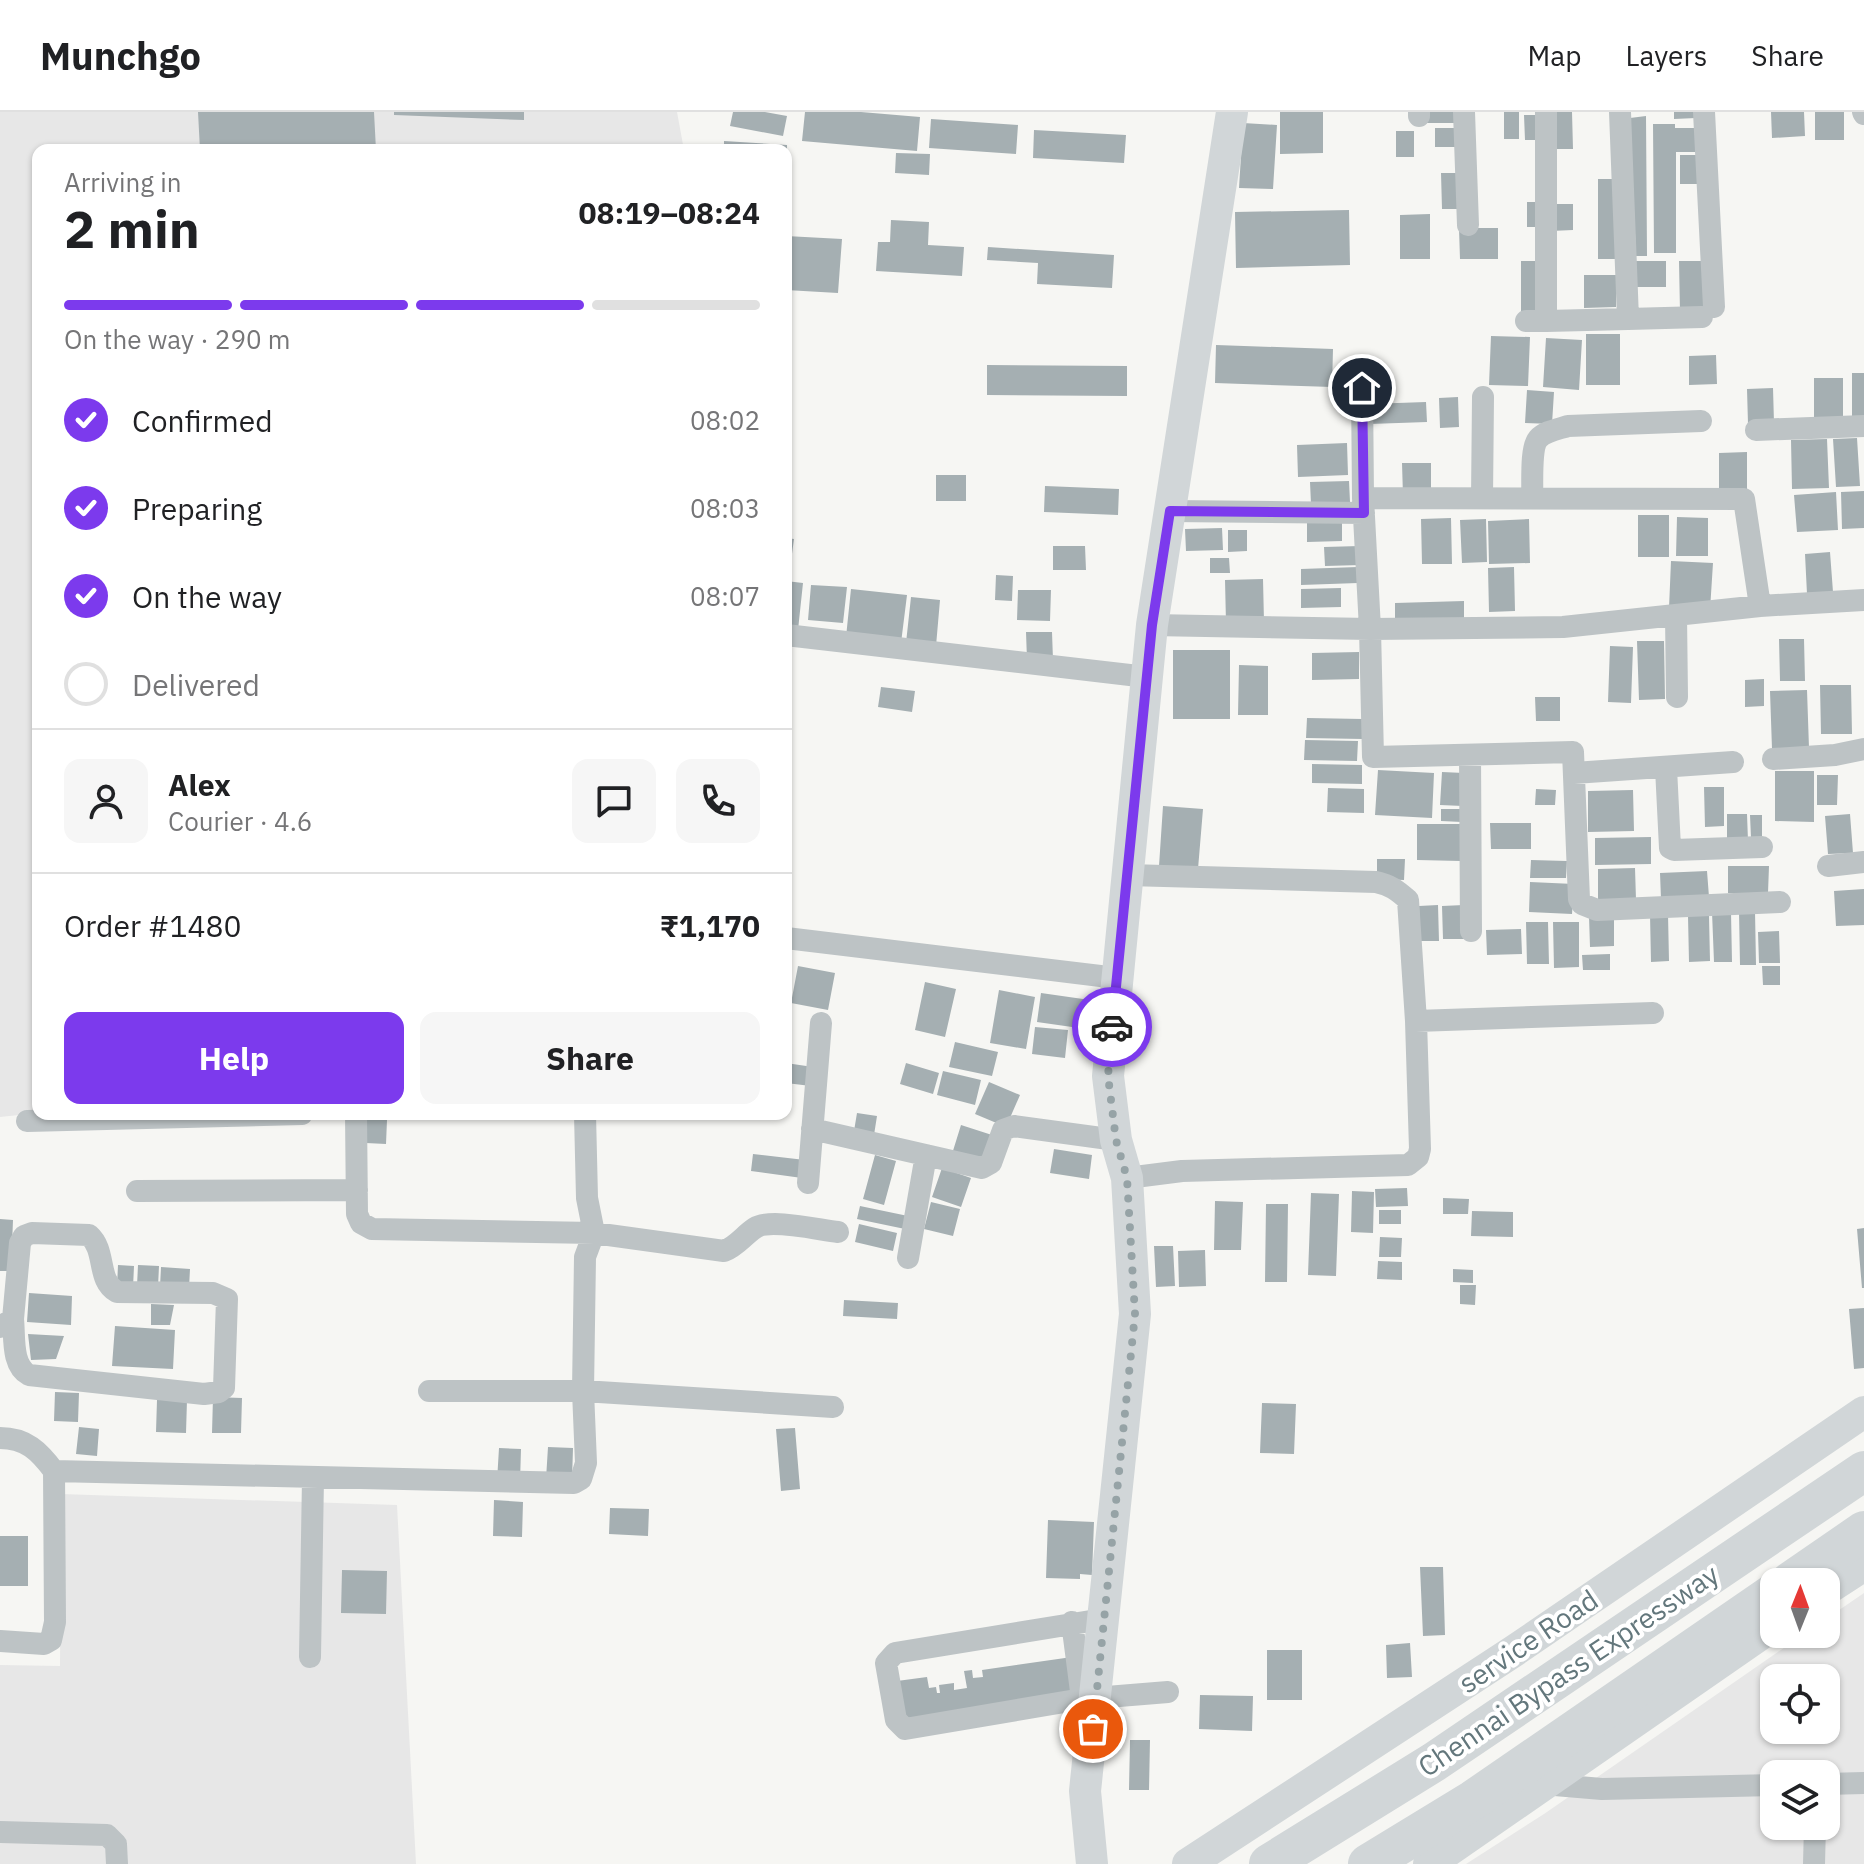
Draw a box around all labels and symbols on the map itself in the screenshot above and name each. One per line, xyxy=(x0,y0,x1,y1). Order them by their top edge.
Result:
pin xyxy=(1328,354,1396,422)
courier xyxy=(1072,987,1152,1067)
street label: Chennai Bypass Expressway xyxy=(1410,1555,1726,1785)
north arrow xyxy=(1760,1568,1840,1648)
street label: service Road xyxy=(1451,1581,1605,1701)
pin xyxy=(1059,1695,1127,1763)

